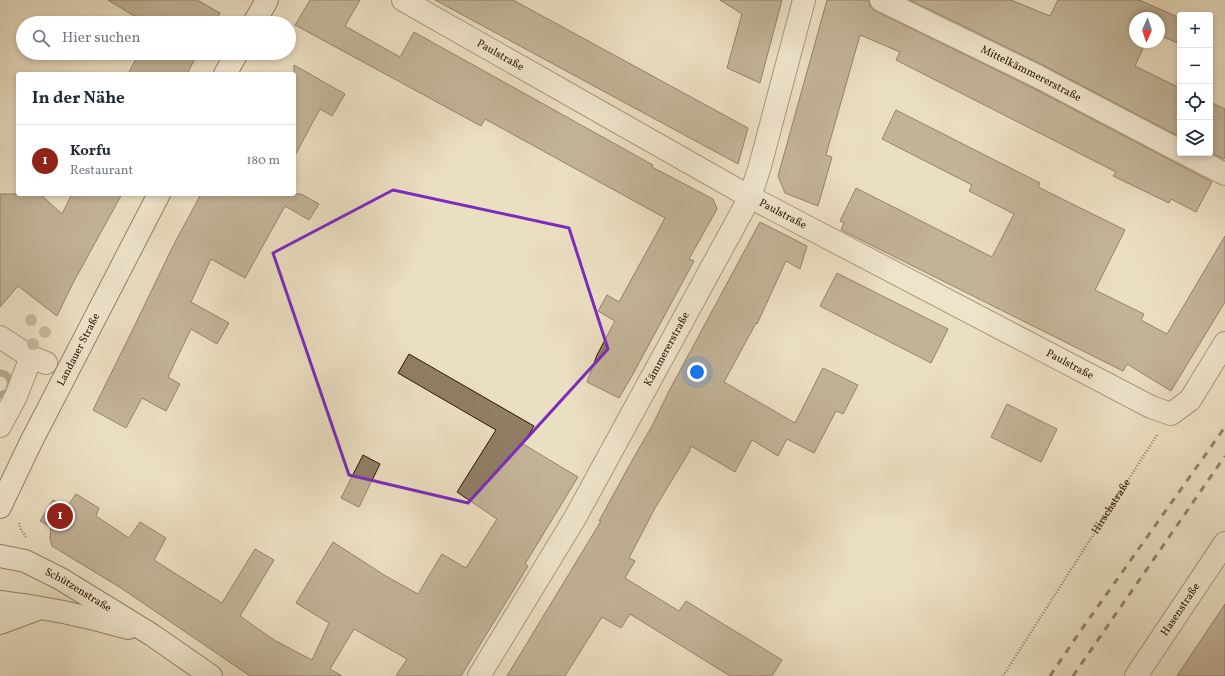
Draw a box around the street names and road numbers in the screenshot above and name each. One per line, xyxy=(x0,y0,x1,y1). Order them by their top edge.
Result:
street label: Paulstraße xyxy=(474,36,527,75)
street label: Mittelkämmererstraße xyxy=(978,42,1084,105)
street label: Paulstraße xyxy=(756,195,809,233)
street label: Kämmererstraße xyxy=(641,309,693,389)
street label: Landauer Straße xyxy=(54,311,104,389)
street label: Paulstraße xyxy=(1043,346,1096,383)
street label: Hirschstraße xyxy=(1088,476,1134,537)
street label: Schützenstraße xyxy=(42,565,114,616)
street label: Hasenstraße xyxy=(1157,580,1204,639)

